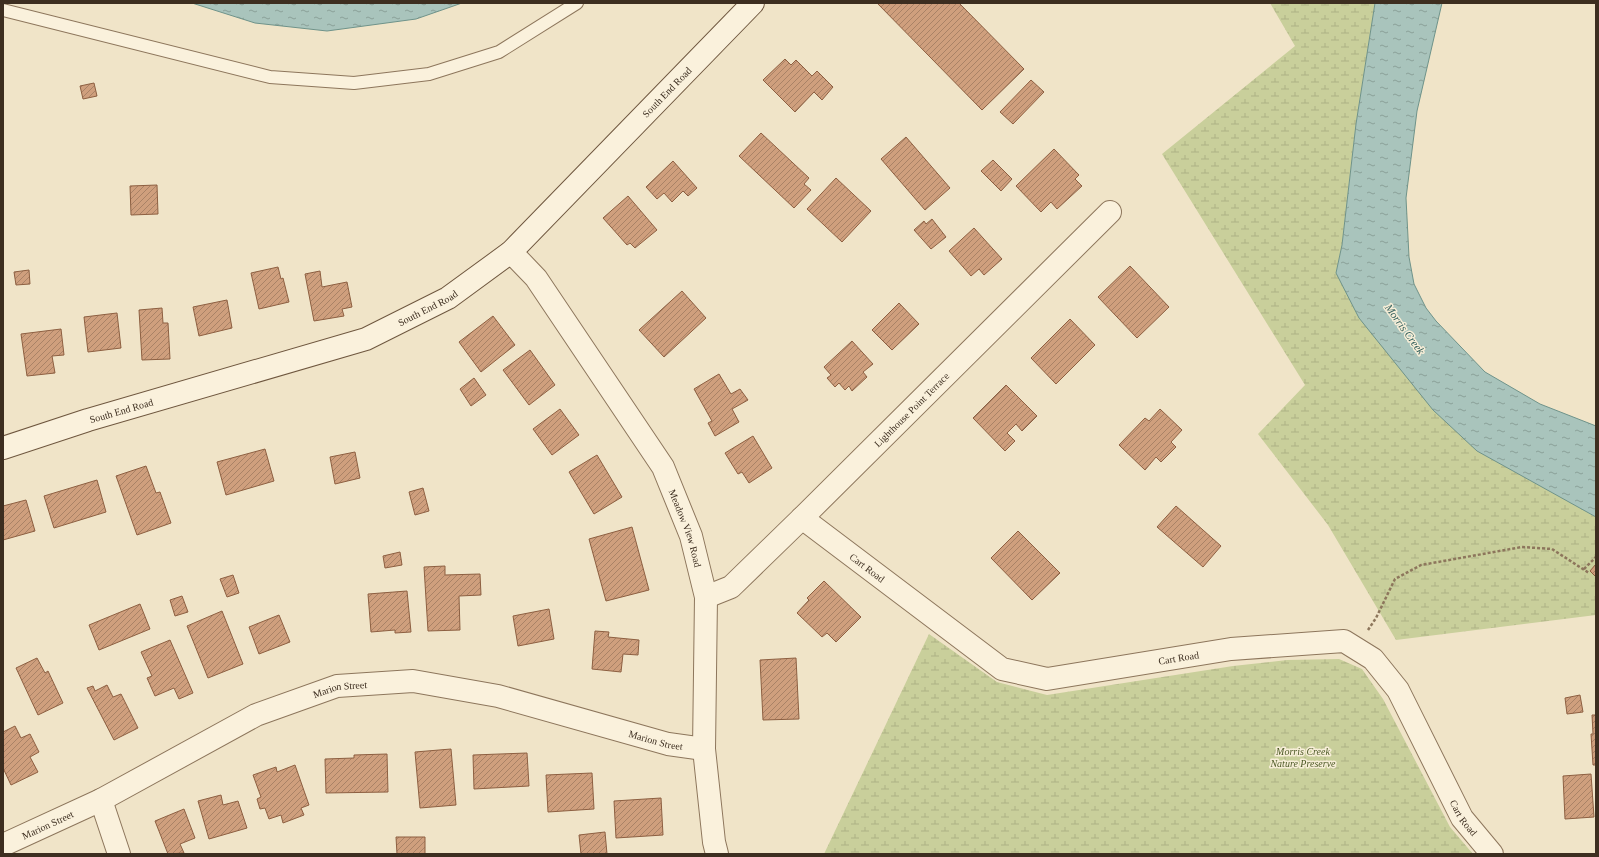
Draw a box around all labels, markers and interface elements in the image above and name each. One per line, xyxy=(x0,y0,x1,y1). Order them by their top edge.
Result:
street label: South End Road xyxy=(640,65,693,119)
street label: South End Road xyxy=(396,288,459,328)
water label: Morris Creek xyxy=(1382,301,1428,357)
street label: Lighthouse Point Terrace xyxy=(872,370,951,449)
street label: South End Road xyxy=(88,396,154,425)
street label: Meadow View Road xyxy=(667,487,704,568)
street label: Cart Road xyxy=(848,551,887,584)
street label: Cart Road xyxy=(1158,649,1200,666)
street label: Marion Street xyxy=(311,679,368,700)
street label: Marion Street xyxy=(628,728,684,752)
park label: Morris Creek Nature Preserve xyxy=(1269,746,1336,769)
street label: Cart Road xyxy=(1448,798,1480,838)
street label: Marion Street xyxy=(20,808,75,841)

